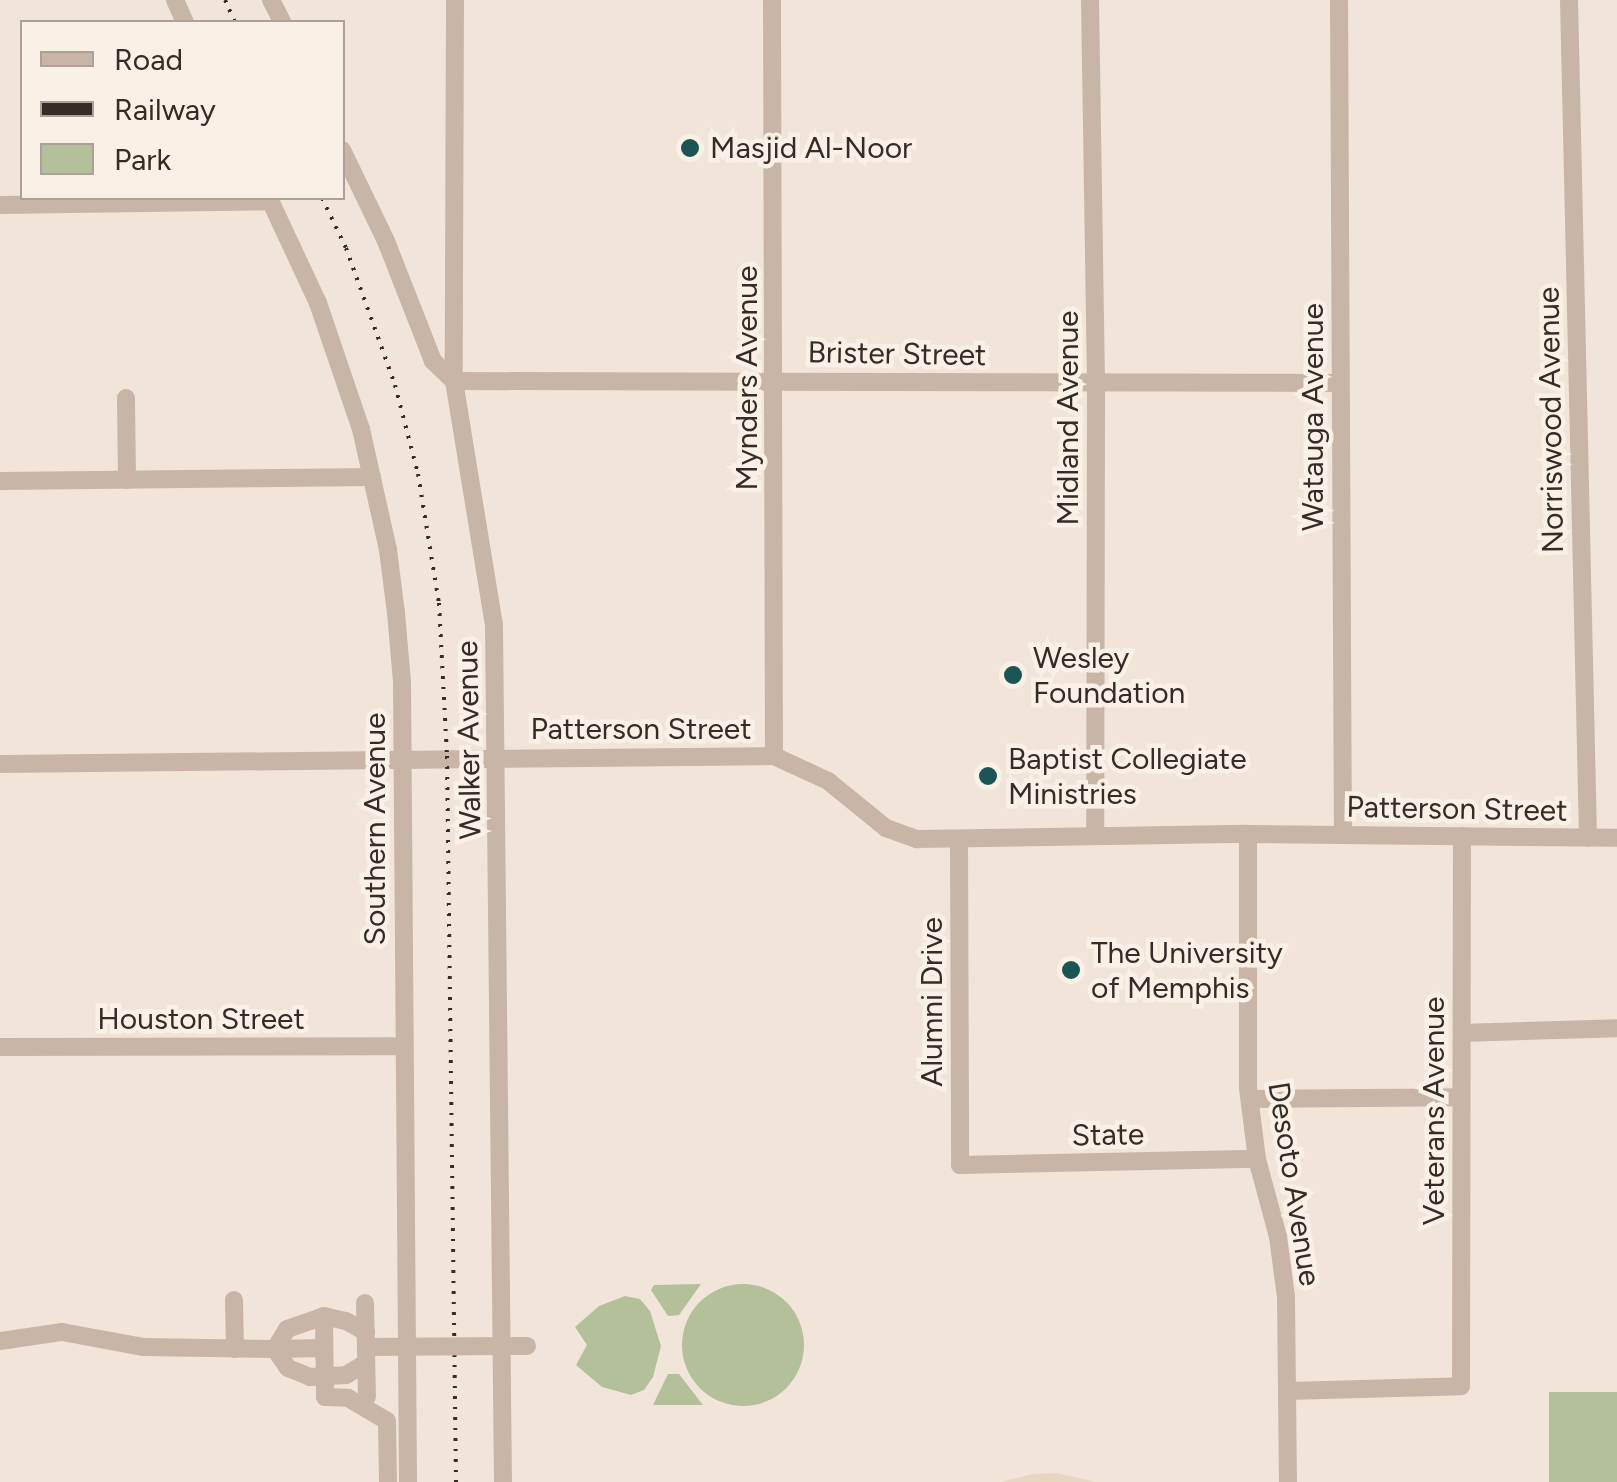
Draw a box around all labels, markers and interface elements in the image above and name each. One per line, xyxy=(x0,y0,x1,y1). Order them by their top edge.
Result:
legend xyxy=(20,20,345,200)
text: Road xyxy=(114,41,183,78)
text: Railway xyxy=(114,91,216,128)
place label: Masjid Al-Noor xyxy=(710,130,912,166)
marker: Masjid Al-Noor xyxy=(679,137,701,159)
text: Park xyxy=(114,141,171,178)
street label: Mynders Avenue xyxy=(729,266,765,490)
street label: Norriswood Avenue xyxy=(1531,287,1571,553)
street label: Watauga Avenue xyxy=(1295,303,1331,531)
street label: Midland Avenue xyxy=(1050,311,1086,525)
street label: Brister Street xyxy=(807,334,987,374)
street label: Walker Avenue xyxy=(449,640,489,840)
place label: Wesley Foundation xyxy=(1033,640,1185,710)
marker: Wesley Foundation xyxy=(1002,664,1024,686)
street label: Patterson Street xyxy=(530,711,752,747)
street label: Southern Avenue xyxy=(357,713,393,945)
place label: Baptist Collegiate Ministries xyxy=(1008,741,1247,812)
marker: Baptist Collegiate Ministries xyxy=(977,765,999,787)
street label: Patterson Street xyxy=(1346,789,1568,829)
street label: Alumni Drive xyxy=(914,917,950,1087)
place label: The University of Memphis xyxy=(1091,935,1283,1006)
marker: The University of Memphis xyxy=(1060,959,1082,981)
street label: Veterans Avenue xyxy=(1416,997,1452,1225)
street label: Houston Street xyxy=(97,1001,305,1037)
street label: Desoto Avenue xyxy=(1260,1079,1328,1289)
street label: State xyxy=(1071,1116,1145,1154)

